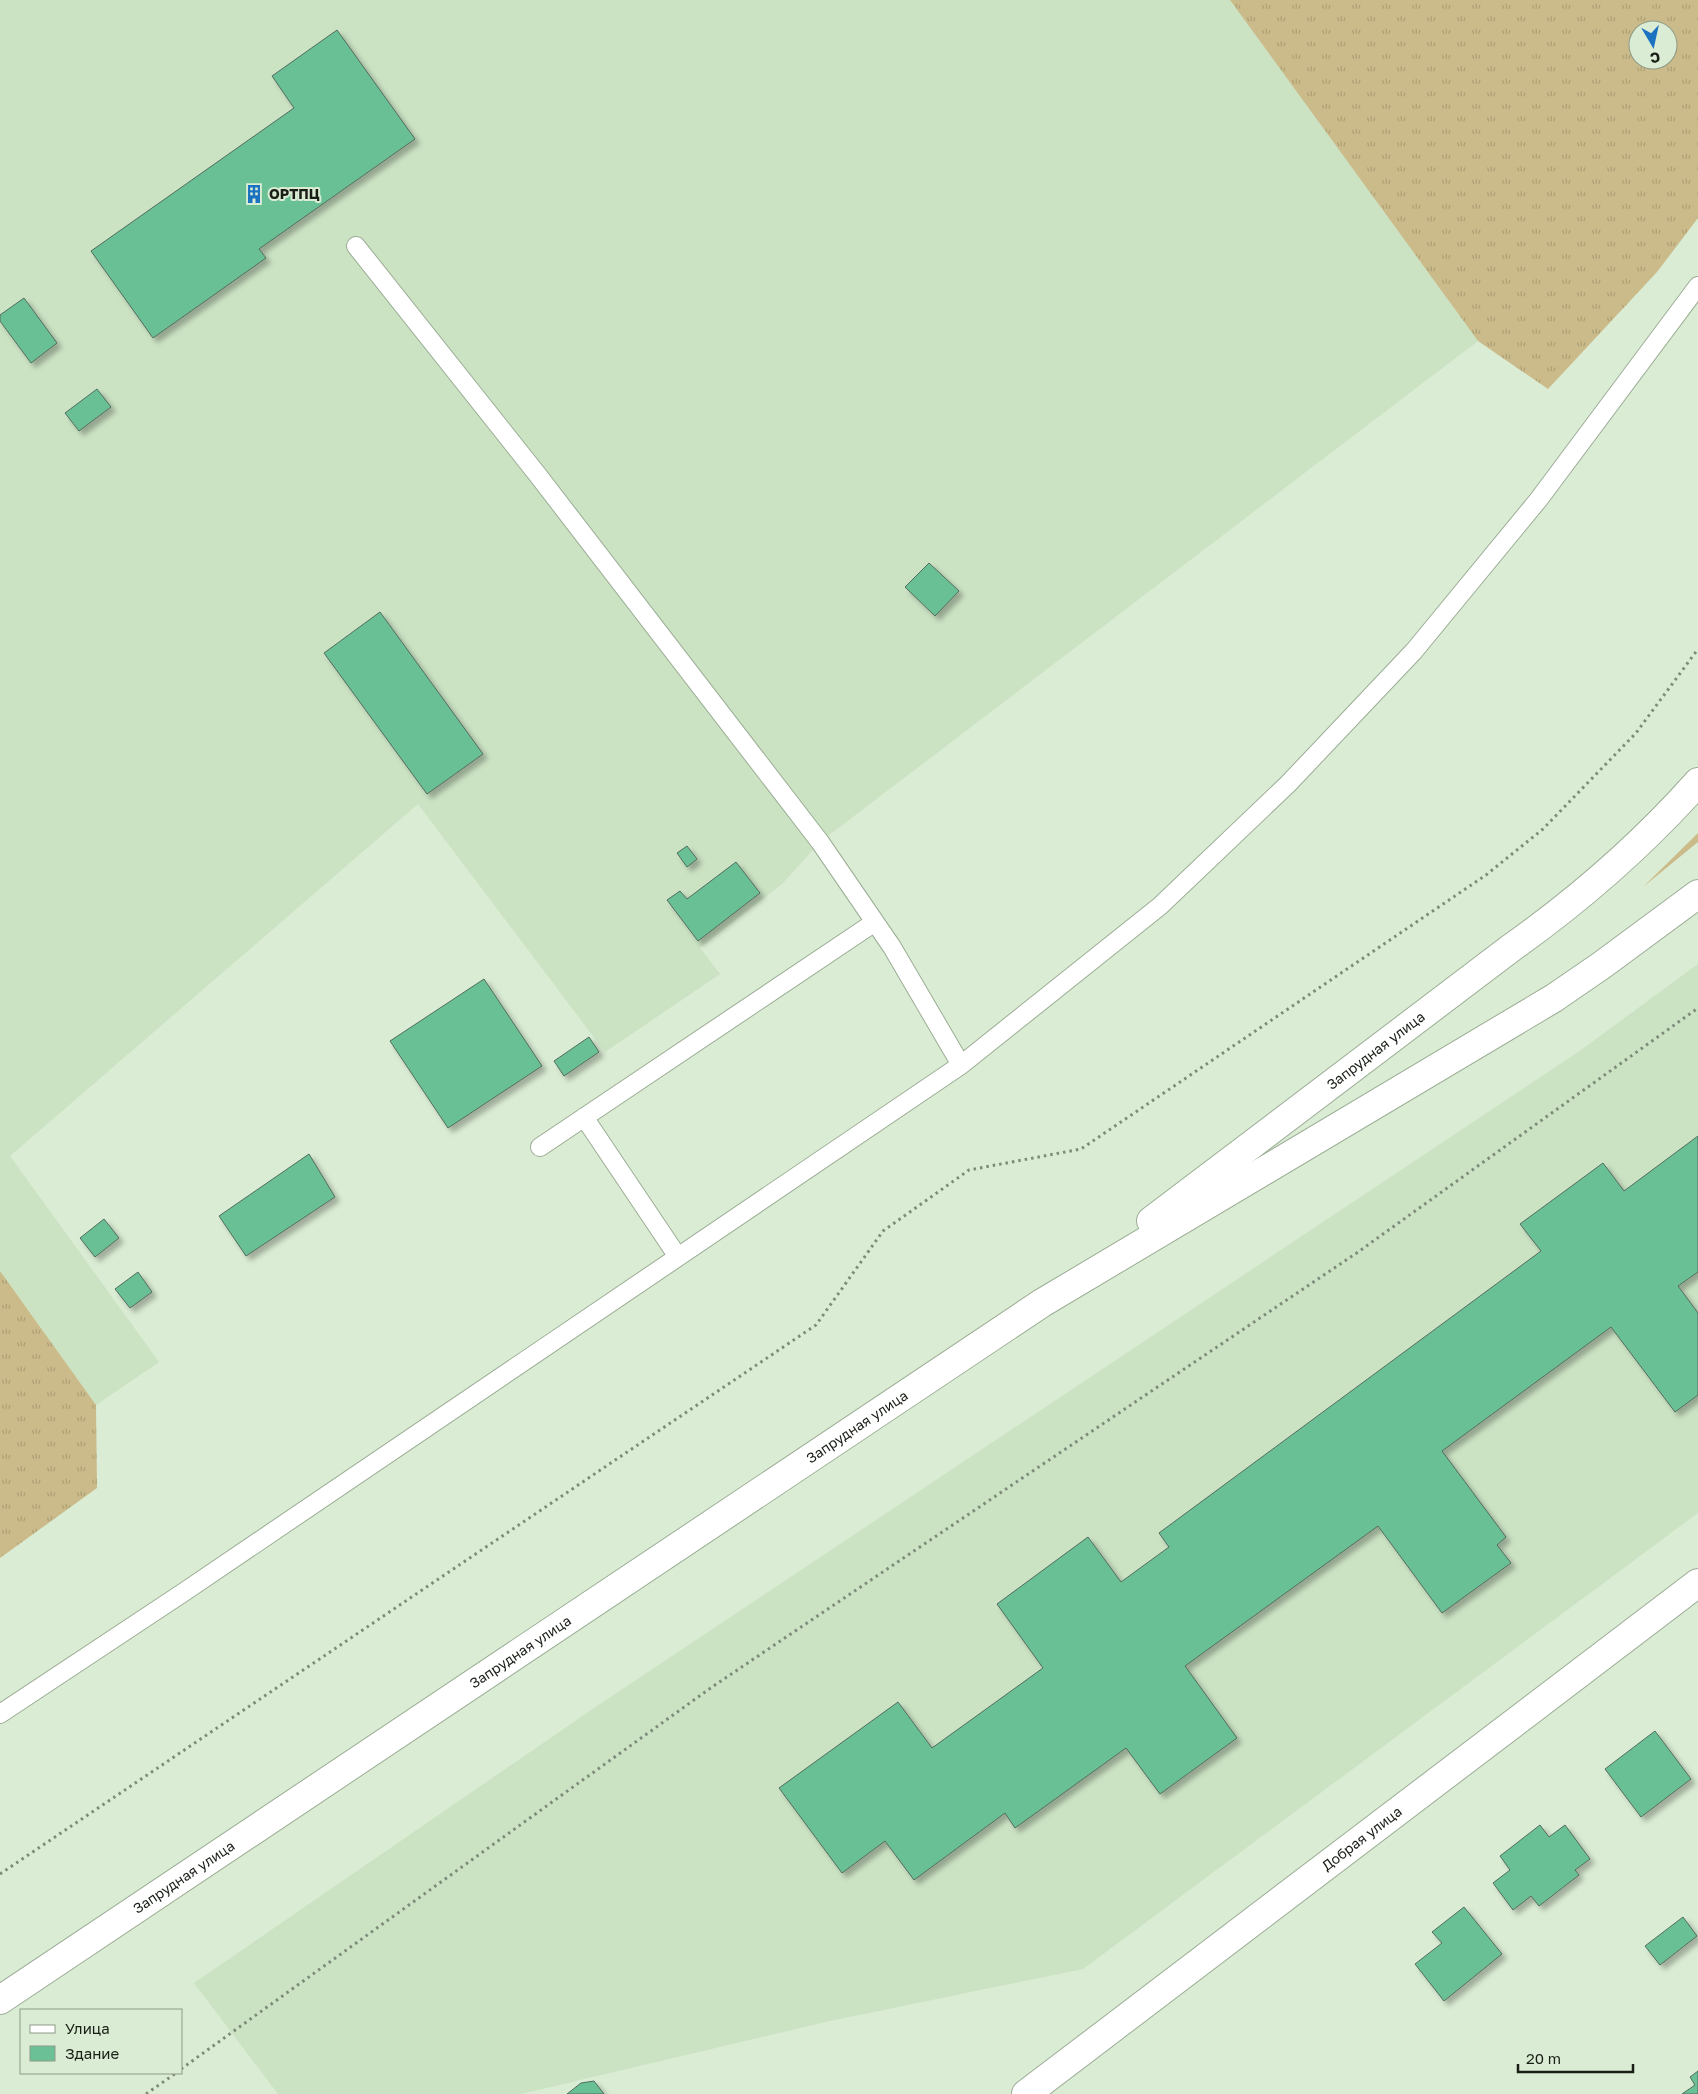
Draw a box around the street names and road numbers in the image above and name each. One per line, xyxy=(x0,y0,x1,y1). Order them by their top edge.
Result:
street label: Запрудная улица xyxy=(1323,1008,1428,1093)
street label: Запрудная улица xyxy=(803,1386,911,1466)
street label: Запрудная улица xyxy=(466,1612,574,1692)
street label: Добрая улица xyxy=(1318,1802,1405,1874)
street label: Запрудная улица xyxy=(129,1837,237,1917)

